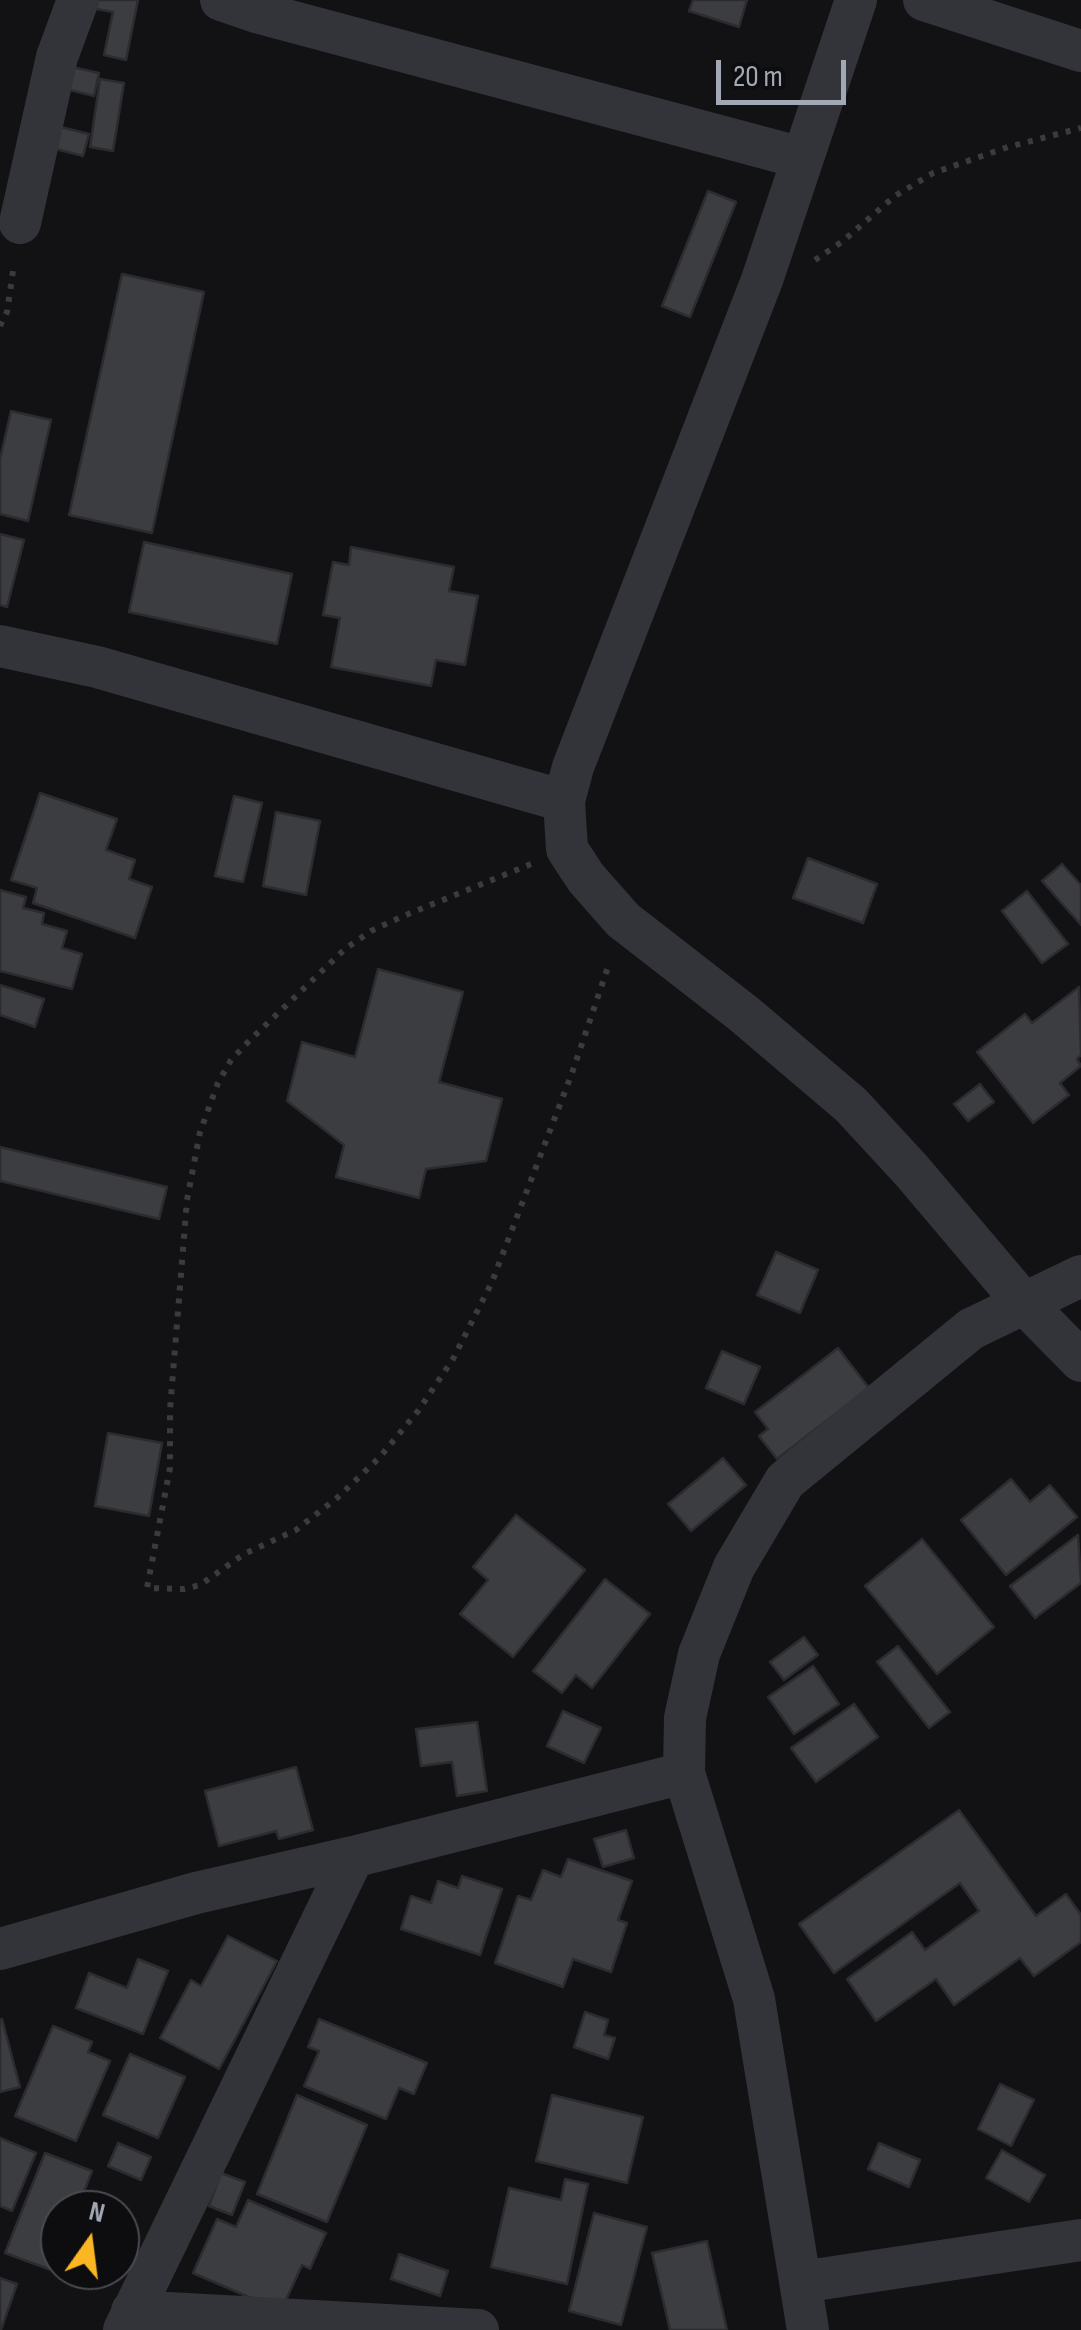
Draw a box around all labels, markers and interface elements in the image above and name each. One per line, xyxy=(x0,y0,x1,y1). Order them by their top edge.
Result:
scale bar xyxy=(721,40,851,102)
text: 20 m xyxy=(733,59,783,95)
north arrow xyxy=(40,2190,140,2290)
text: N xyxy=(86,2195,108,2230)

